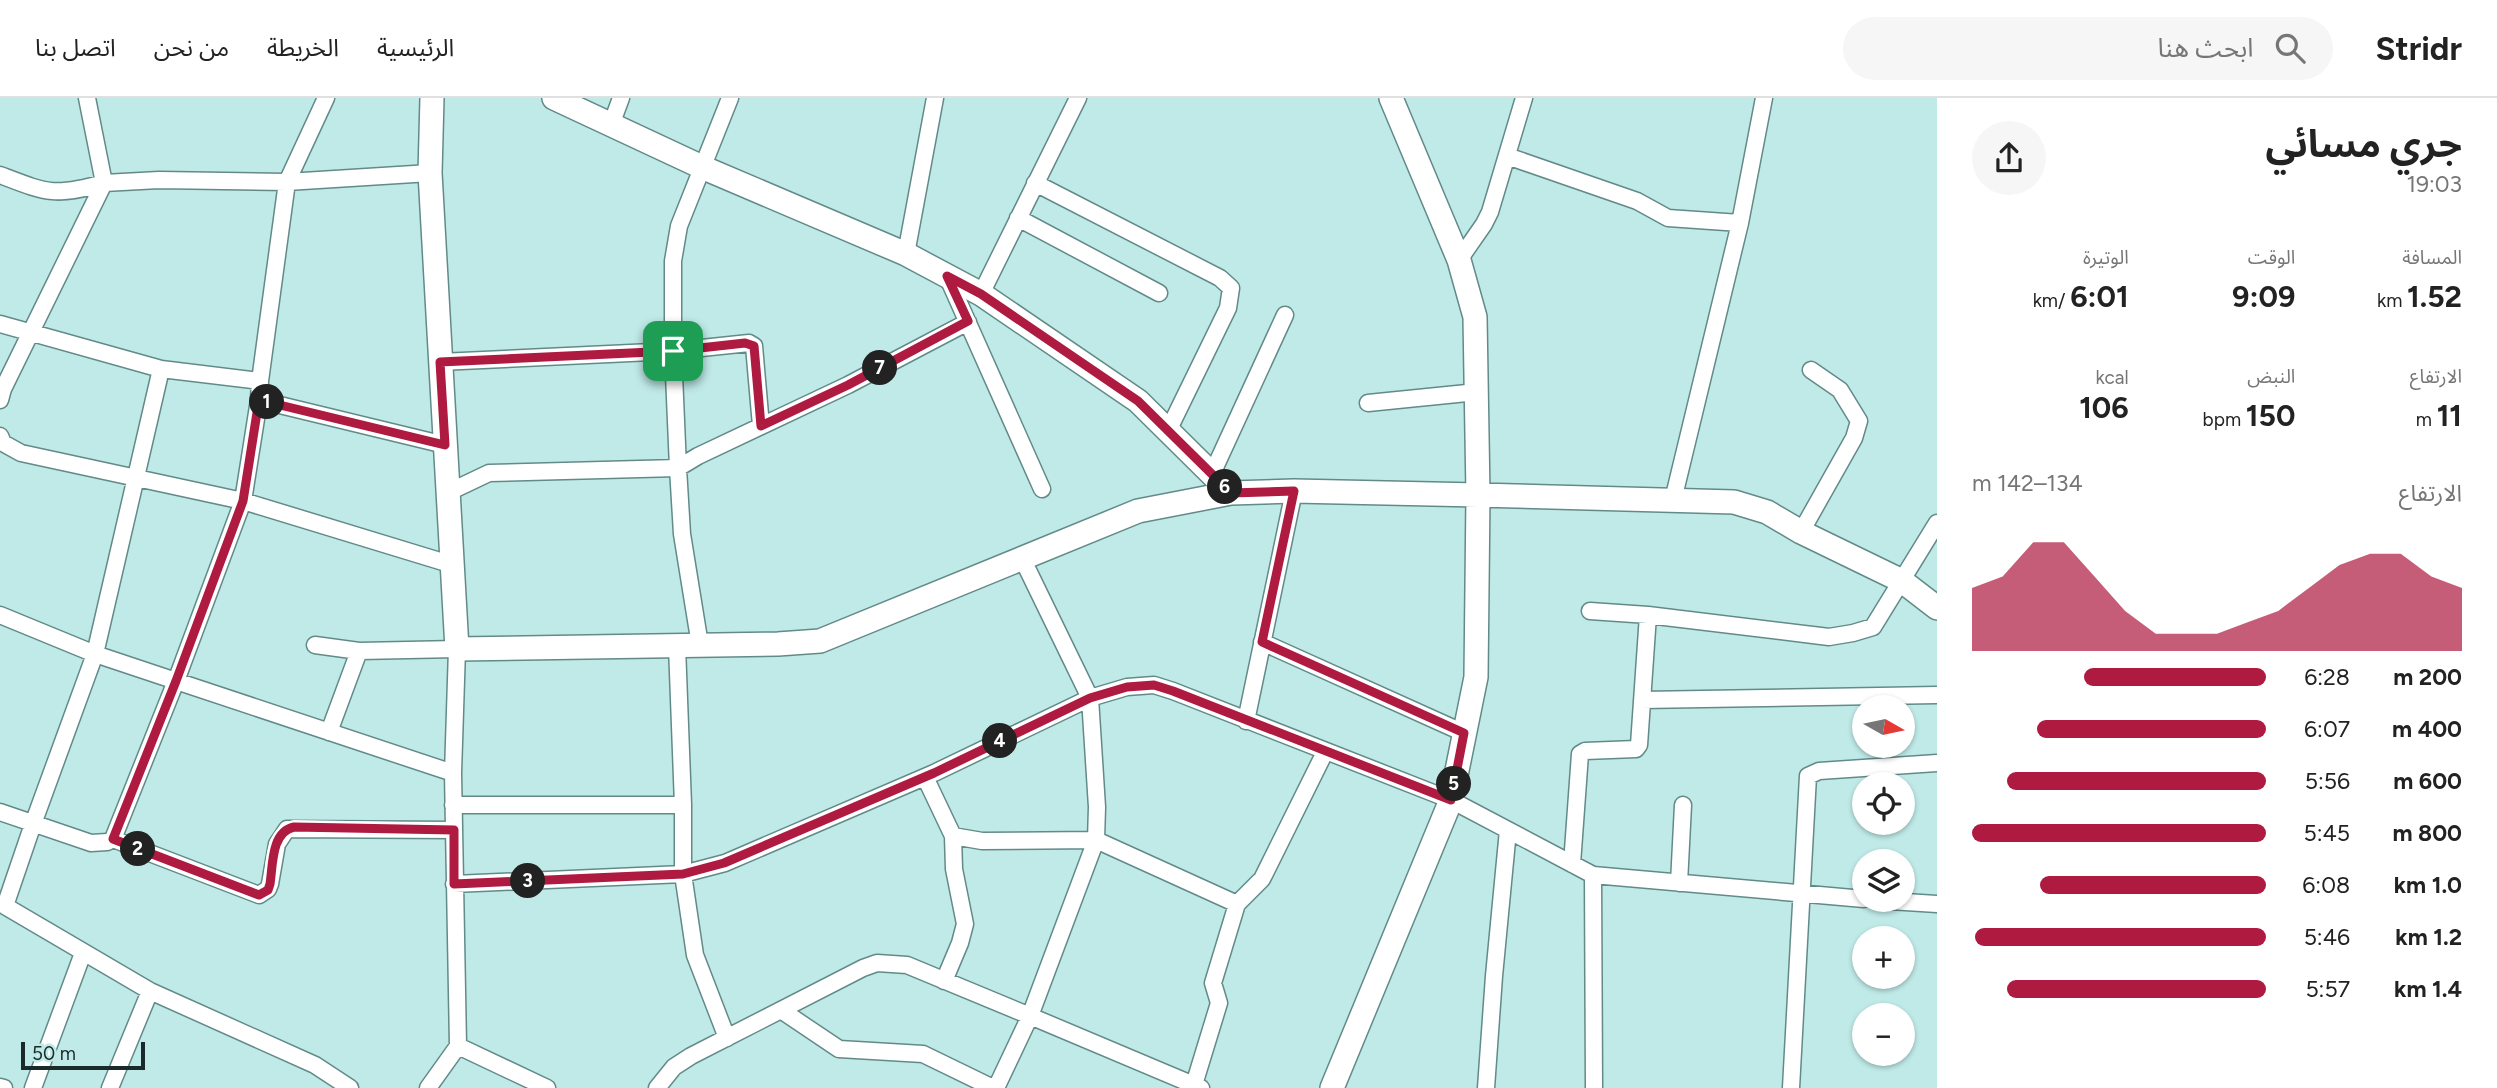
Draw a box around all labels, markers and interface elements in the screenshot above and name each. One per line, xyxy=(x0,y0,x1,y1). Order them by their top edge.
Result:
search box xyxy=(1843,17,2333,80)
icon: search xyxy=(2271,29,2309,67)
text: Stridr xyxy=(2375,29,2462,68)
text: ابحث هنا xyxy=(2157,32,2253,64)
text: اتصل بنا xyxy=(35,33,116,62)
text: من نحن xyxy=(154,33,229,62)
text: الخريطة xyxy=(267,33,339,62)
text: الرئيسية xyxy=(377,33,454,62)
button: share xyxy=(1972,121,2046,195)
text: جري مسائي xyxy=(2265,121,2462,167)
text: 19:03 xyxy=(2406,170,2462,198)
text: الوتيرة xyxy=(2083,246,2129,269)
text: الوقت xyxy=(2248,246,2295,269)
text: المسافة xyxy=(2402,246,2462,269)
text: 6:01 xyxy=(2070,278,2129,315)
text: 9:09 xyxy=(2232,278,2295,315)
text: 1.52 xyxy=(2407,278,2462,315)
text: /km xyxy=(2033,289,2070,312)
text: km xyxy=(2377,289,2407,312)
pin xyxy=(643,321,703,381)
icon: arrive xyxy=(654,332,692,370)
pin: 7 xyxy=(862,350,898,386)
text: 7 xyxy=(874,356,885,379)
text: النبض xyxy=(2247,365,2295,388)
text: الارتفاع xyxy=(2410,365,2462,388)
text: kcal xyxy=(2096,366,2129,389)
pin: 1 xyxy=(250,384,284,420)
text: 106 xyxy=(2079,389,2129,426)
text: 1 xyxy=(262,390,271,413)
text: 150 xyxy=(2246,397,2295,434)
text: 11 xyxy=(2437,397,2462,434)
text: bpm xyxy=(2203,408,2246,431)
text: m xyxy=(2416,408,2437,431)
text: 134–142 m xyxy=(1972,469,2083,497)
pin: 6 xyxy=(1208,470,1242,504)
text: 6 xyxy=(1219,475,1230,498)
text: الارتفاع xyxy=(2399,479,2462,507)
text: 6:28 xyxy=(2304,663,2350,691)
text: 200 m xyxy=(2393,663,2462,691)
north arrow xyxy=(1852,695,1914,758)
map controls xyxy=(1852,695,1915,1066)
text: 6:07 xyxy=(2304,715,2350,743)
text: 400 m xyxy=(2392,715,2462,743)
pin: 4 xyxy=(982,724,1018,758)
text: 4 xyxy=(993,729,1006,752)
pin: 5 xyxy=(1436,766,1472,802)
text: 5:56 xyxy=(2305,767,2350,795)
text: 600 m xyxy=(2393,767,2462,795)
text: 5 xyxy=(1448,772,1459,795)
button: locate xyxy=(1852,772,1915,835)
text: 5:45 xyxy=(2303,819,2350,847)
text: 800 m xyxy=(2393,819,2462,847)
pin: 2 xyxy=(120,832,156,866)
text: 2 xyxy=(132,837,143,860)
button: layers xyxy=(1852,849,1915,912)
pin: 3 xyxy=(510,864,546,898)
text: 3 xyxy=(522,869,533,892)
text: 6:08 xyxy=(2302,871,2350,899)
text: 1.0 km xyxy=(2394,871,2462,899)
text: 5:46 xyxy=(2304,923,2350,951)
text: 1.2 km xyxy=(2395,923,2462,951)
button: + xyxy=(1852,926,1915,989)
text: 5:57 xyxy=(2305,975,2350,1003)
text: 1.4 km xyxy=(2394,975,2462,1003)
button: − xyxy=(1852,1003,1915,1066)
scale bar xyxy=(21,1039,145,1071)
text: 50 m xyxy=(32,1042,76,1065)

